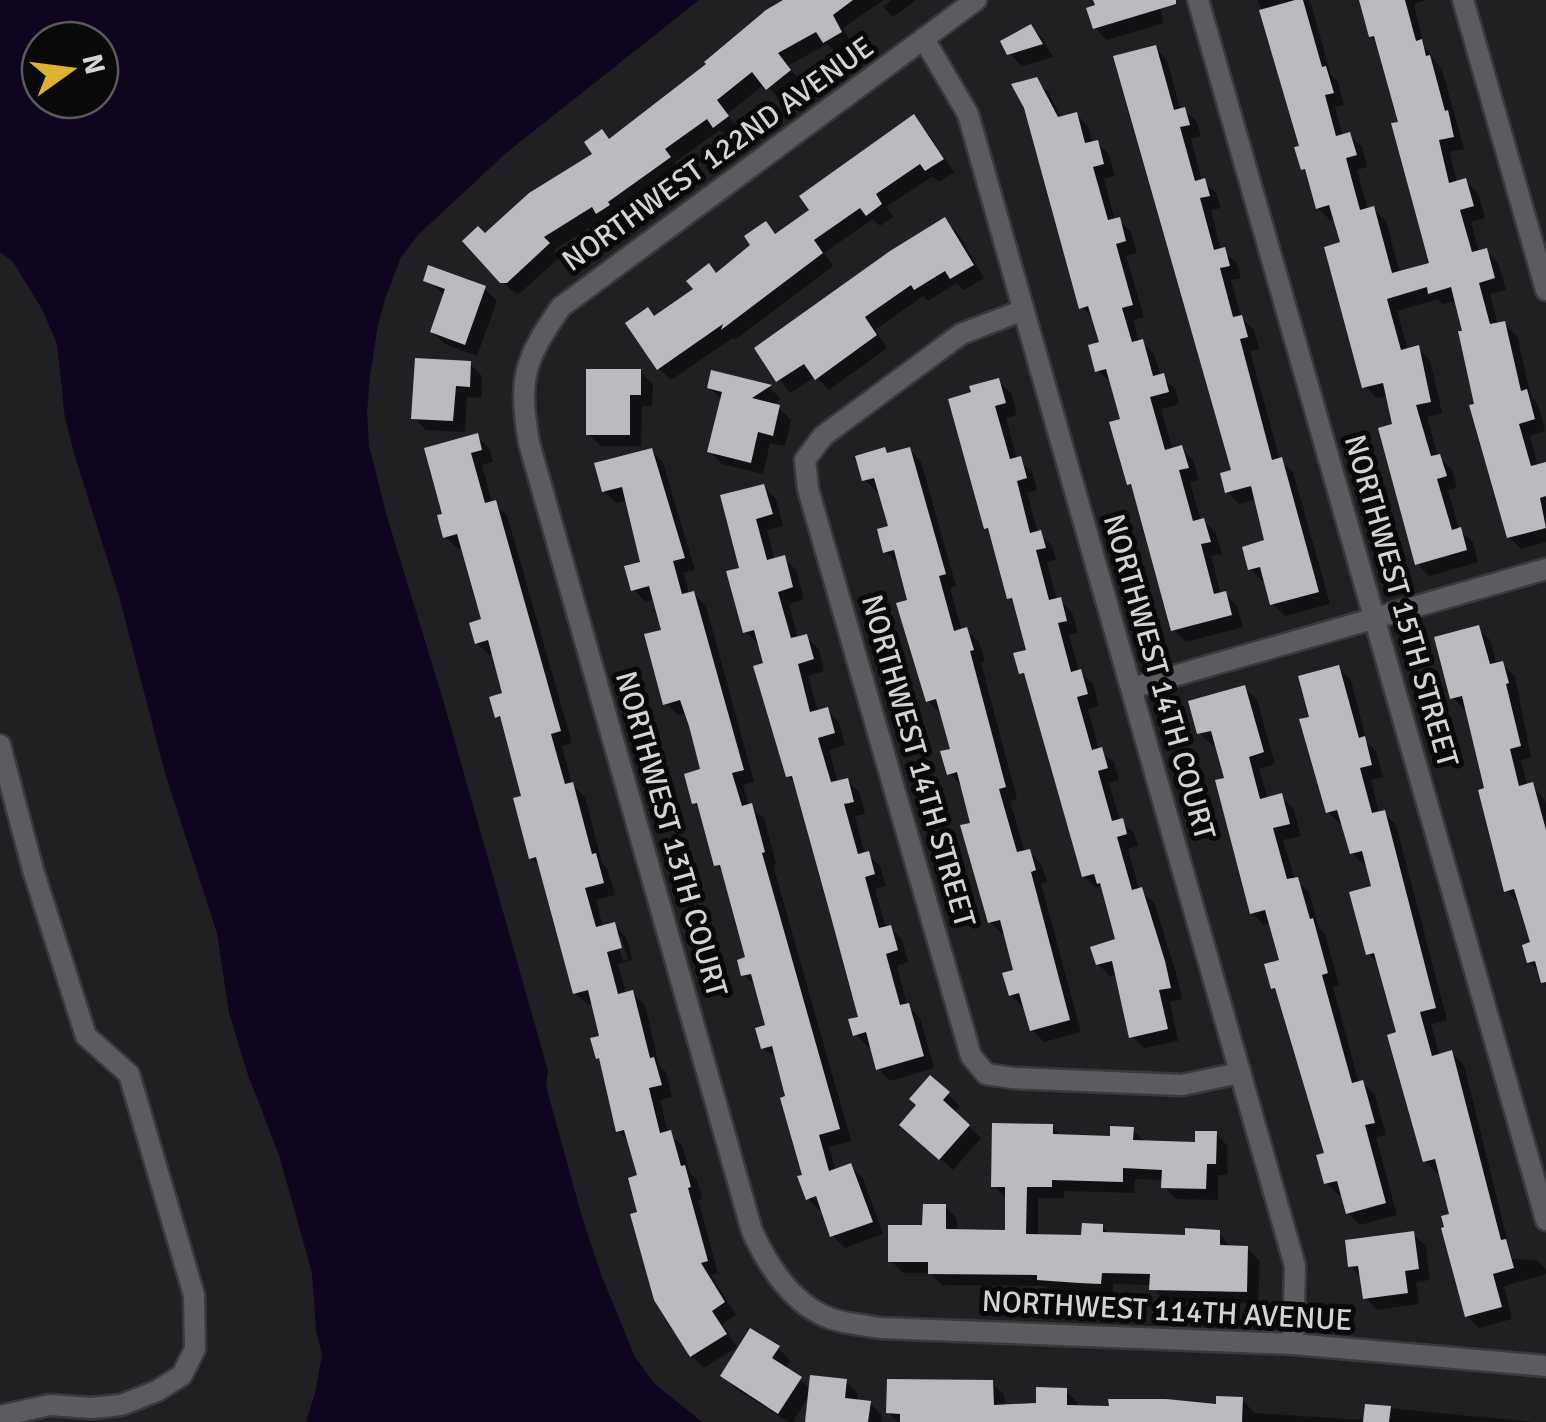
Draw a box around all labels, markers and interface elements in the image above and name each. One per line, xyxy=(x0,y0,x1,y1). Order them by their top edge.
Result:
north arrow xyxy=(20,20,120,120)
street label: NORTHWEST 122ND AVENUE xyxy=(555,29,881,279)
text: N xyxy=(74,51,112,78)
street label: NORTHWEST 15TH STREET xyxy=(1336,431,1466,772)
street label: NORTHWEST 14TH COURT xyxy=(1095,510,1223,844)
street label: NORTHWEST 14TH STREET xyxy=(853,591,983,932)
street label: NORTHWEST 13TH COURT xyxy=(607,667,735,1001)
street label: NORTHWEST 114TH AVENUE xyxy=(981,1283,1353,1339)

